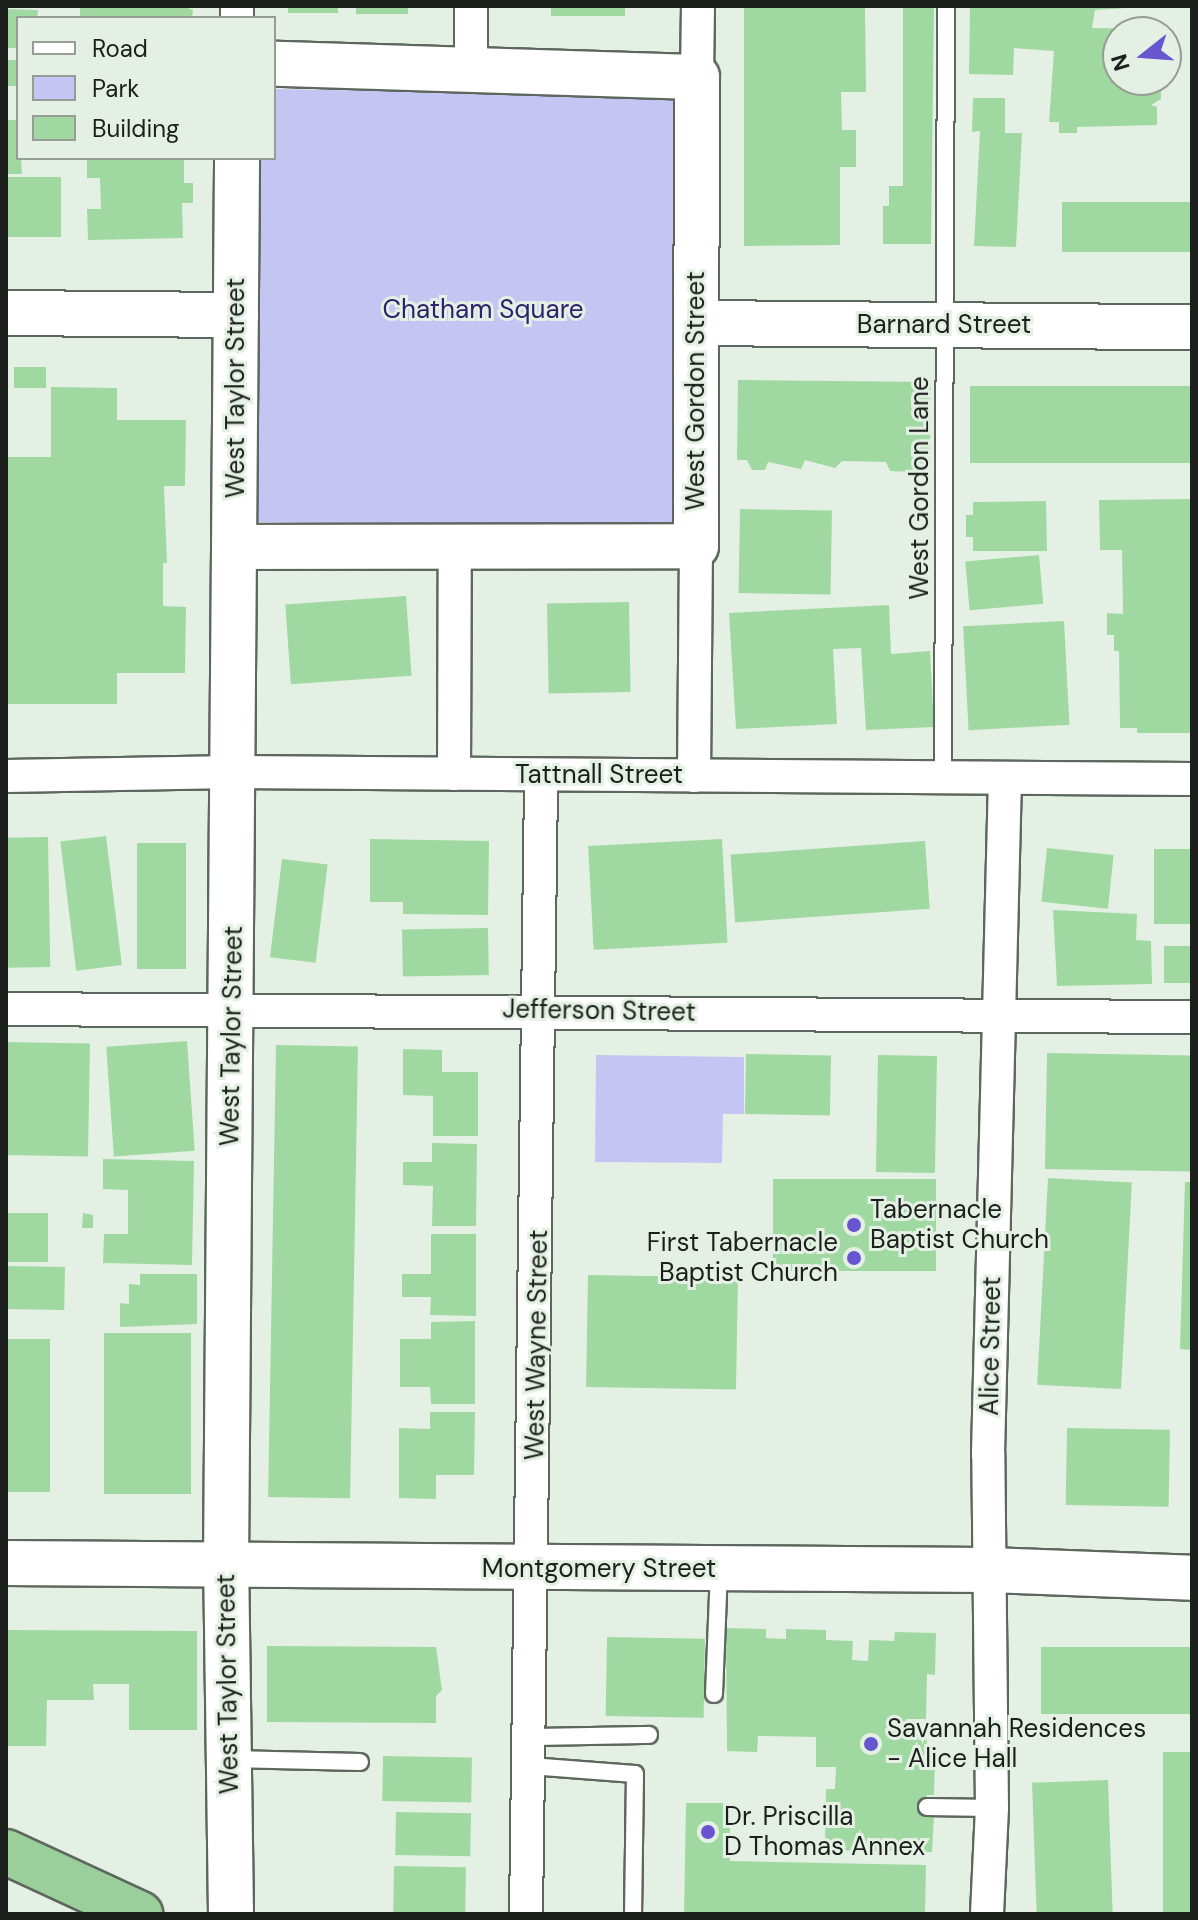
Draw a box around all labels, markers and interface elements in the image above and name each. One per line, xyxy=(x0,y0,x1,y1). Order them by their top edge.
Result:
legend xyxy=(16,16,276,160)
north arrow xyxy=(1102,16,1182,96)
text: Road xyxy=(92,33,148,64)
text: N xyxy=(1104,51,1137,74)
text: Park xyxy=(92,73,139,104)
text: Building xyxy=(92,113,179,144)
street label: West Gordon Street xyxy=(680,271,712,511)
street label: West Taylor Street xyxy=(220,278,252,498)
park label: Chatham Square xyxy=(382,294,584,326)
street label: Barnard Street xyxy=(857,309,1031,341)
street label: West Gordon Lane xyxy=(904,376,936,600)
street label: Tattnall Street xyxy=(515,759,683,791)
street label: West Taylor Street xyxy=(214,925,250,1147)
street label: Jefferson Street xyxy=(502,994,696,1028)
place label: Tabernacle Baptist Church xyxy=(870,1194,1049,1256)
marker: Tabernacle Baptist Church xyxy=(845,1216,863,1234)
place label: First Tabernacle Baptist Church xyxy=(647,1227,838,1288)
street label: West Wayne Street xyxy=(519,1229,555,1461)
marker: First Tabernacle Baptist Church xyxy=(845,1249,863,1267)
street label: Alice Street xyxy=(974,1276,1008,1416)
street label: Montgomery Street xyxy=(482,1553,716,1585)
street label: West Taylor Street xyxy=(210,1573,246,1795)
place label: Savannah Residences - Alice Hall xyxy=(887,1713,1146,1774)
marker: Savannah Residences - Alice Hall xyxy=(862,1735,880,1753)
place label: Dr. Priscilla D Thomas Annex xyxy=(724,1801,925,1862)
marker: Dr. Priscilla D Thomas Annex xyxy=(699,1823,717,1841)

